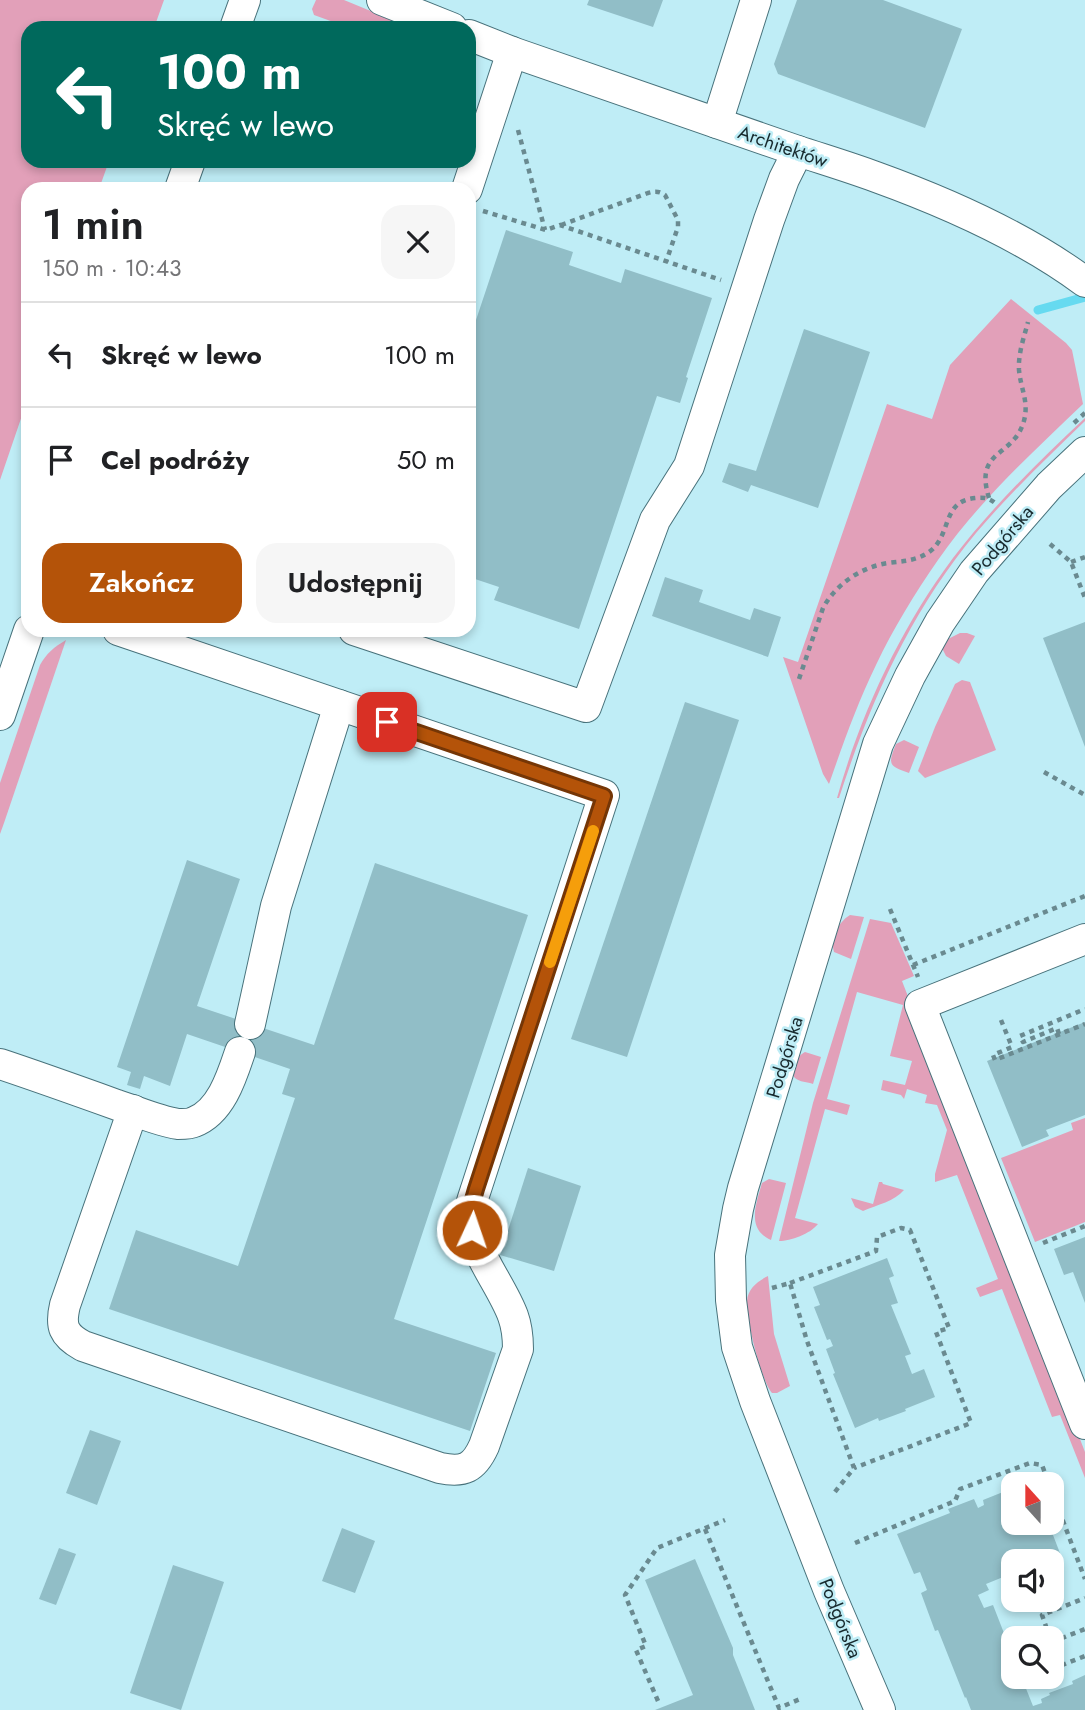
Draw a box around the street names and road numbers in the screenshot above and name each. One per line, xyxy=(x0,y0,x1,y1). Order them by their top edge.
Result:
street label: Architektów xyxy=(734,119,831,174)
street label: Podgórska xyxy=(965,499,1040,581)
street label: Podgórska xyxy=(759,1013,810,1101)
street label: Podgórska xyxy=(812,1574,869,1662)

